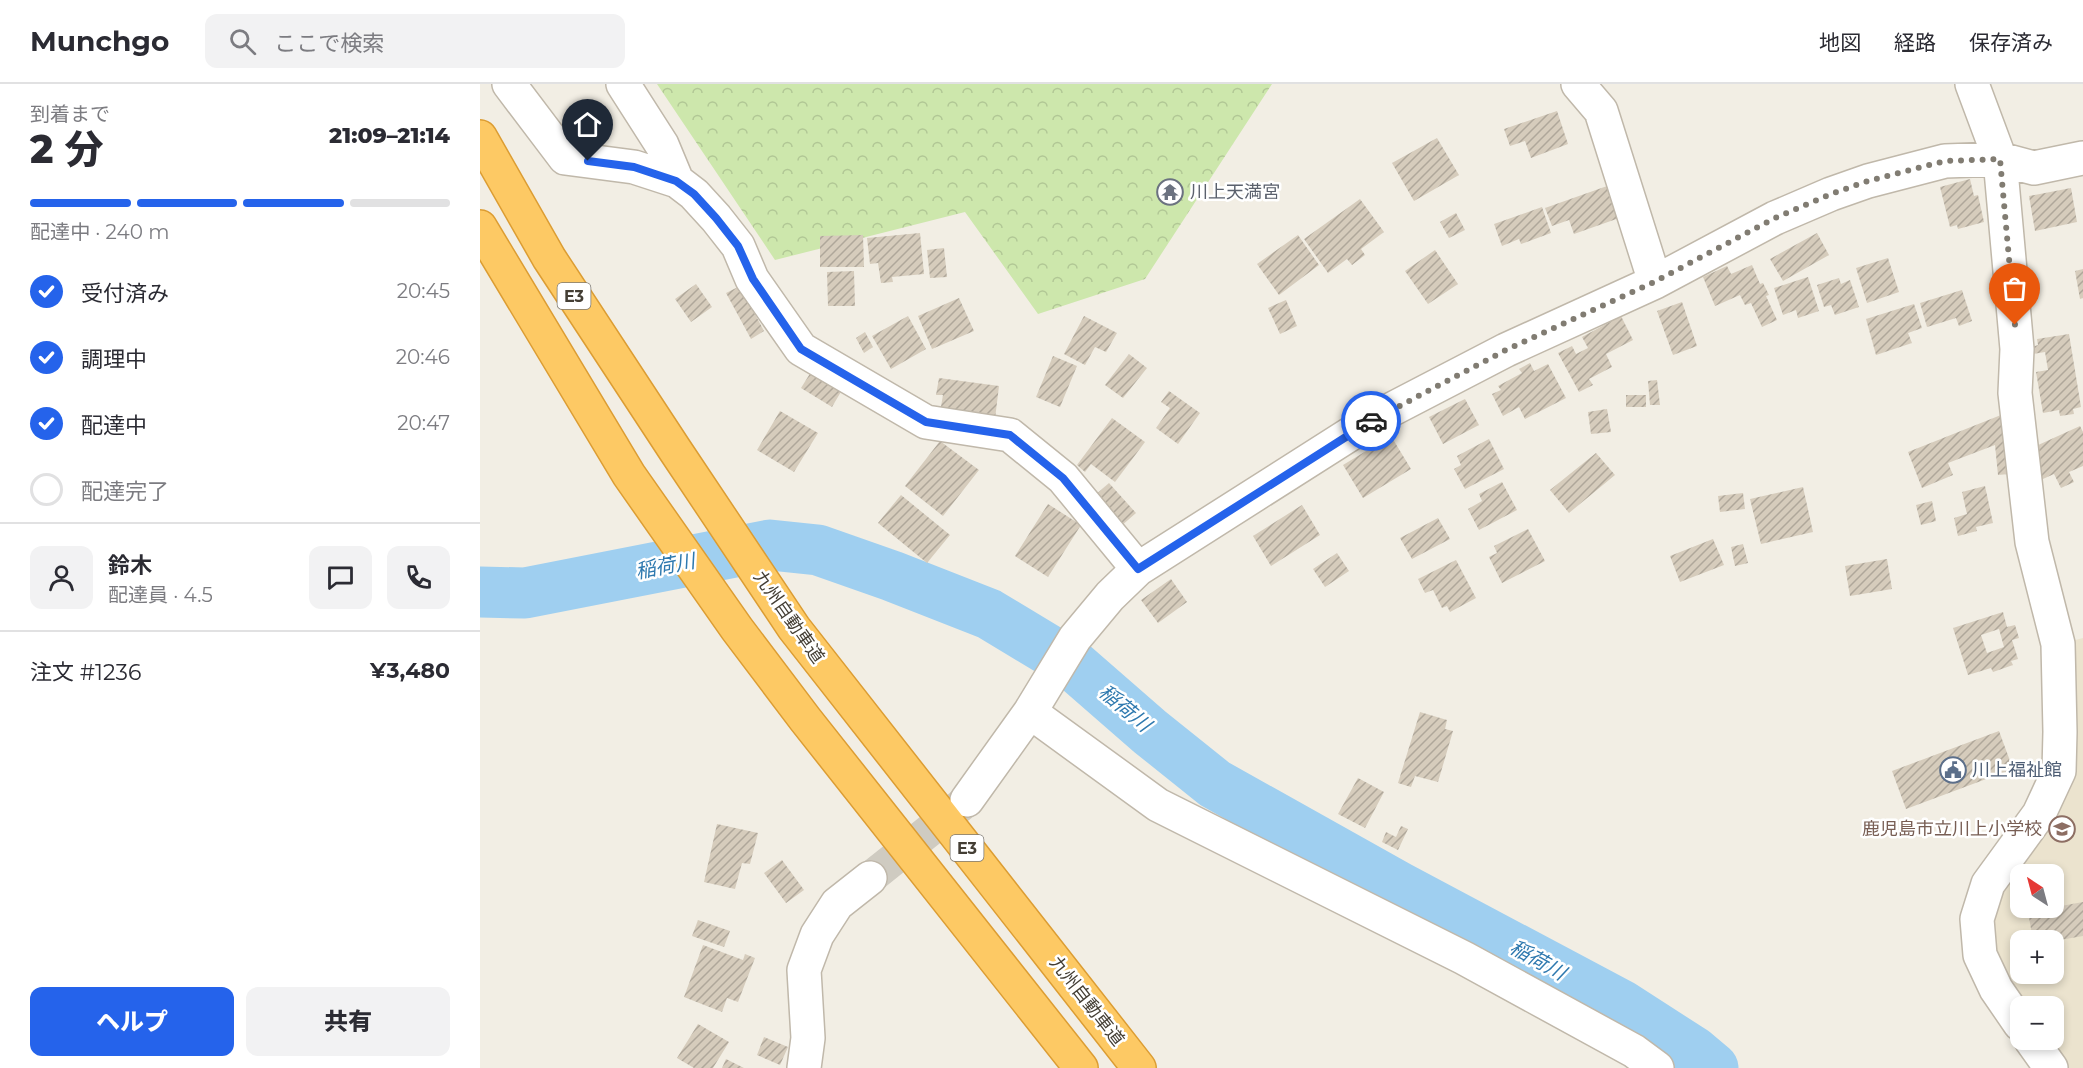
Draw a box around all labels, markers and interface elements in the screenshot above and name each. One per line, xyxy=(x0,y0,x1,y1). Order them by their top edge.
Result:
search box xyxy=(205,14,625,68)
text: Munchgo xyxy=(30,24,169,58)
icon: search xyxy=(226,25,259,58)
text: ここで検索 xyxy=(274,30,384,57)
text: 地図 xyxy=(1819,30,1861,55)
text: 経路 xyxy=(1894,30,1936,55)
text: 保存済み xyxy=(1969,30,2053,55)
pin xyxy=(562,99,613,161)
text: 到着まで xyxy=(30,102,110,126)
icon: home xyxy=(571,108,604,141)
text: 21:09–21:14 xyxy=(329,122,450,149)
text: 2 分 xyxy=(30,125,104,173)
temple icon: 川上天満宮 xyxy=(1155,177,1185,207)
place label: 川上天満宮 xyxy=(1190,181,1280,203)
text: 配達中 · 240 m xyxy=(30,220,169,244)
pin xyxy=(1989,263,2040,325)
icon: bag xyxy=(1998,272,2031,305)
icon: check xyxy=(30,275,63,308)
text: 20:45 xyxy=(397,279,450,303)
text: 受付済み xyxy=(81,280,169,307)
road number: E3 xyxy=(558,283,590,309)
icon: check xyxy=(30,341,63,374)
text: 20:46 xyxy=(396,345,450,369)
text: 調理中 xyxy=(81,346,147,373)
courier xyxy=(1341,391,1401,451)
icon: car xyxy=(1355,405,1388,438)
icon: check xyxy=(30,407,63,440)
text: 20:47 xyxy=(397,411,450,435)
text: 配達中 xyxy=(81,412,147,439)
text: 配達完了 xyxy=(81,478,169,505)
button: person xyxy=(30,546,93,609)
button: chat xyxy=(309,546,372,609)
button: phone xyxy=(387,546,450,609)
water label: 稲荷川 xyxy=(633,548,699,584)
text: 鈴木 xyxy=(108,552,152,579)
street label: 九州自動車道 xyxy=(749,566,829,668)
text: 配達員 · 4.5 xyxy=(108,583,213,607)
text: ¥3,480 xyxy=(370,657,450,684)
text: 注文 #1236 xyxy=(30,659,141,686)
water label: 稲荷川 xyxy=(1094,680,1157,738)
public building icon: 川上福祉館 xyxy=(1938,755,1968,785)
place label: 川上福祉館 xyxy=(1972,759,2062,781)
school or university icon: 鹿児島市立川上小学校 xyxy=(2047,814,2077,844)
place label: 鹿児島市立川上小学校 xyxy=(1862,818,2042,840)
road number: E3 xyxy=(950,835,984,861)
north arrow xyxy=(2010,864,2064,918)
map controls xyxy=(2010,864,2064,1050)
button: + xyxy=(2010,930,2064,984)
water label: 稲荷川 xyxy=(1506,935,1572,986)
street label: 九州自動車道 xyxy=(1045,952,1129,1050)
button: ヘルプ xyxy=(30,987,234,1056)
button: 共有 xyxy=(246,987,450,1056)
button: − xyxy=(2010,996,2064,1050)

